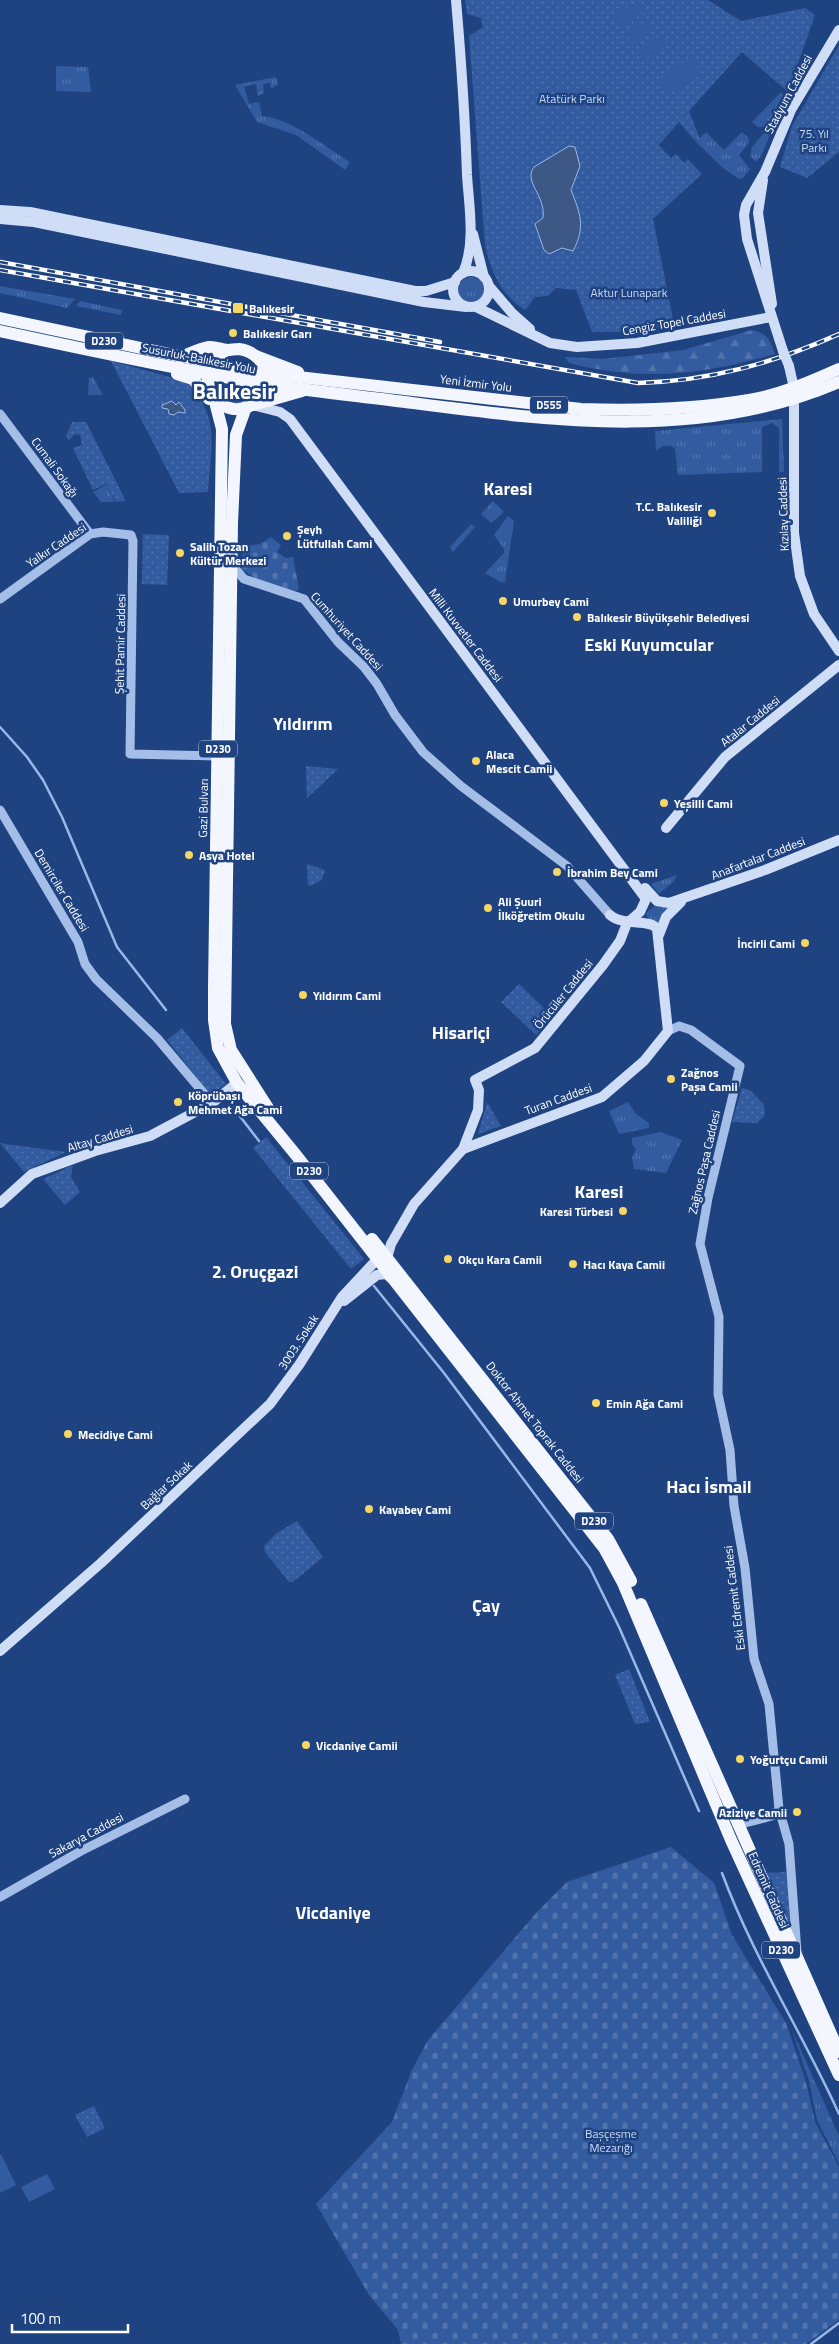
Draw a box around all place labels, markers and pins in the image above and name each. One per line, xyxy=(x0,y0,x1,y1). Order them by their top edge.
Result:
place label: Balıkesir xyxy=(249,299,295,318)
marker: Balıkesir xyxy=(231,301,245,315)
place label: Balıkesir Garı xyxy=(243,324,312,343)
marker: Balıkesir Garı xyxy=(227,327,239,339)
place label: T.C. Balıkesir Valiliği xyxy=(636,497,703,530)
marker: T.C. Balıkesir Valiliği xyxy=(706,507,718,519)
place label: Şeyh Lütfullah Cami xyxy=(297,520,372,553)
marker: Şeyh Lütfullah Cami xyxy=(281,530,293,542)
place label: Salih Tozan Kültür Merkezi xyxy=(190,537,266,570)
marker: Salih Tozan Kültür Merkezi xyxy=(174,547,186,559)
place label: Umurbey Cami xyxy=(513,592,589,611)
marker: Umurbey Cami xyxy=(497,595,509,607)
place label: Balıkesir Büyükşehir Belediyesi xyxy=(587,608,749,627)
marker: Balıkesir Büyükşehir Belediyesi xyxy=(571,611,583,623)
place label: Alaca Mescit Camii xyxy=(486,745,552,778)
marker: Alaca Mescit Camii xyxy=(470,755,482,767)
place label: Yeşilli Cami xyxy=(674,794,733,813)
marker: Yeşilli Cami xyxy=(658,797,670,809)
place label: Asya Hotel xyxy=(199,846,255,865)
marker: Asya Hotel xyxy=(183,849,195,861)
place label: İbrahim Bey Cami xyxy=(567,863,658,882)
marker: İbrahim Bey Cami xyxy=(551,866,563,878)
place label: Ali Şuuri İlköğretim Okulu xyxy=(498,892,585,925)
marker: Ali Şuuri İlköğretim Okulu xyxy=(482,902,494,914)
place label: İncirli Cami xyxy=(737,934,795,953)
marker: İncirli Cami xyxy=(799,937,811,949)
place label: Yıldırım Cami xyxy=(313,986,381,1005)
marker: Yıldırım Cami xyxy=(297,989,309,1001)
place label: Zağnos Paşa Camii xyxy=(681,1063,738,1096)
marker: Zağnos Paşa Camii xyxy=(665,1073,677,1085)
place label: Köprübaşı Mehmet Ağa Cami xyxy=(188,1086,282,1119)
marker: Köprübaşı Mehmet Ağa Cami xyxy=(172,1096,184,1108)
place label: Karesi Türbesi xyxy=(540,1202,613,1221)
marker: Karesi Türbesi xyxy=(617,1205,629,1217)
place label: Okçu Kara Camii xyxy=(458,1250,542,1269)
marker: Okçu Kara Camii xyxy=(442,1253,454,1265)
place label: Hacı Kaya Camii xyxy=(583,1255,665,1274)
marker: Hacı Kaya Camii xyxy=(567,1258,579,1270)
place label: Emin Ağa Cami xyxy=(606,1394,683,1413)
marker: Emin Ağa Cami xyxy=(590,1397,602,1409)
place label: Mecidiye Cami xyxy=(78,1425,153,1444)
marker: Mecidiye Cami xyxy=(62,1428,74,1440)
place label: Kayabey Cami xyxy=(379,1500,451,1519)
marker: Kayabey Cami xyxy=(363,1503,375,1515)
place label: Vicdaniye Camii xyxy=(316,1736,398,1755)
marker: Vicdaniye Camii xyxy=(300,1739,312,1751)
place label: Yoğurtçu Camii xyxy=(750,1750,828,1769)
marker: Yoğurtçu Camii xyxy=(734,1753,746,1765)
place label: Aziziye Camii xyxy=(719,1803,787,1822)
marker: Aziziye Camii xyxy=(791,1806,803,1818)

